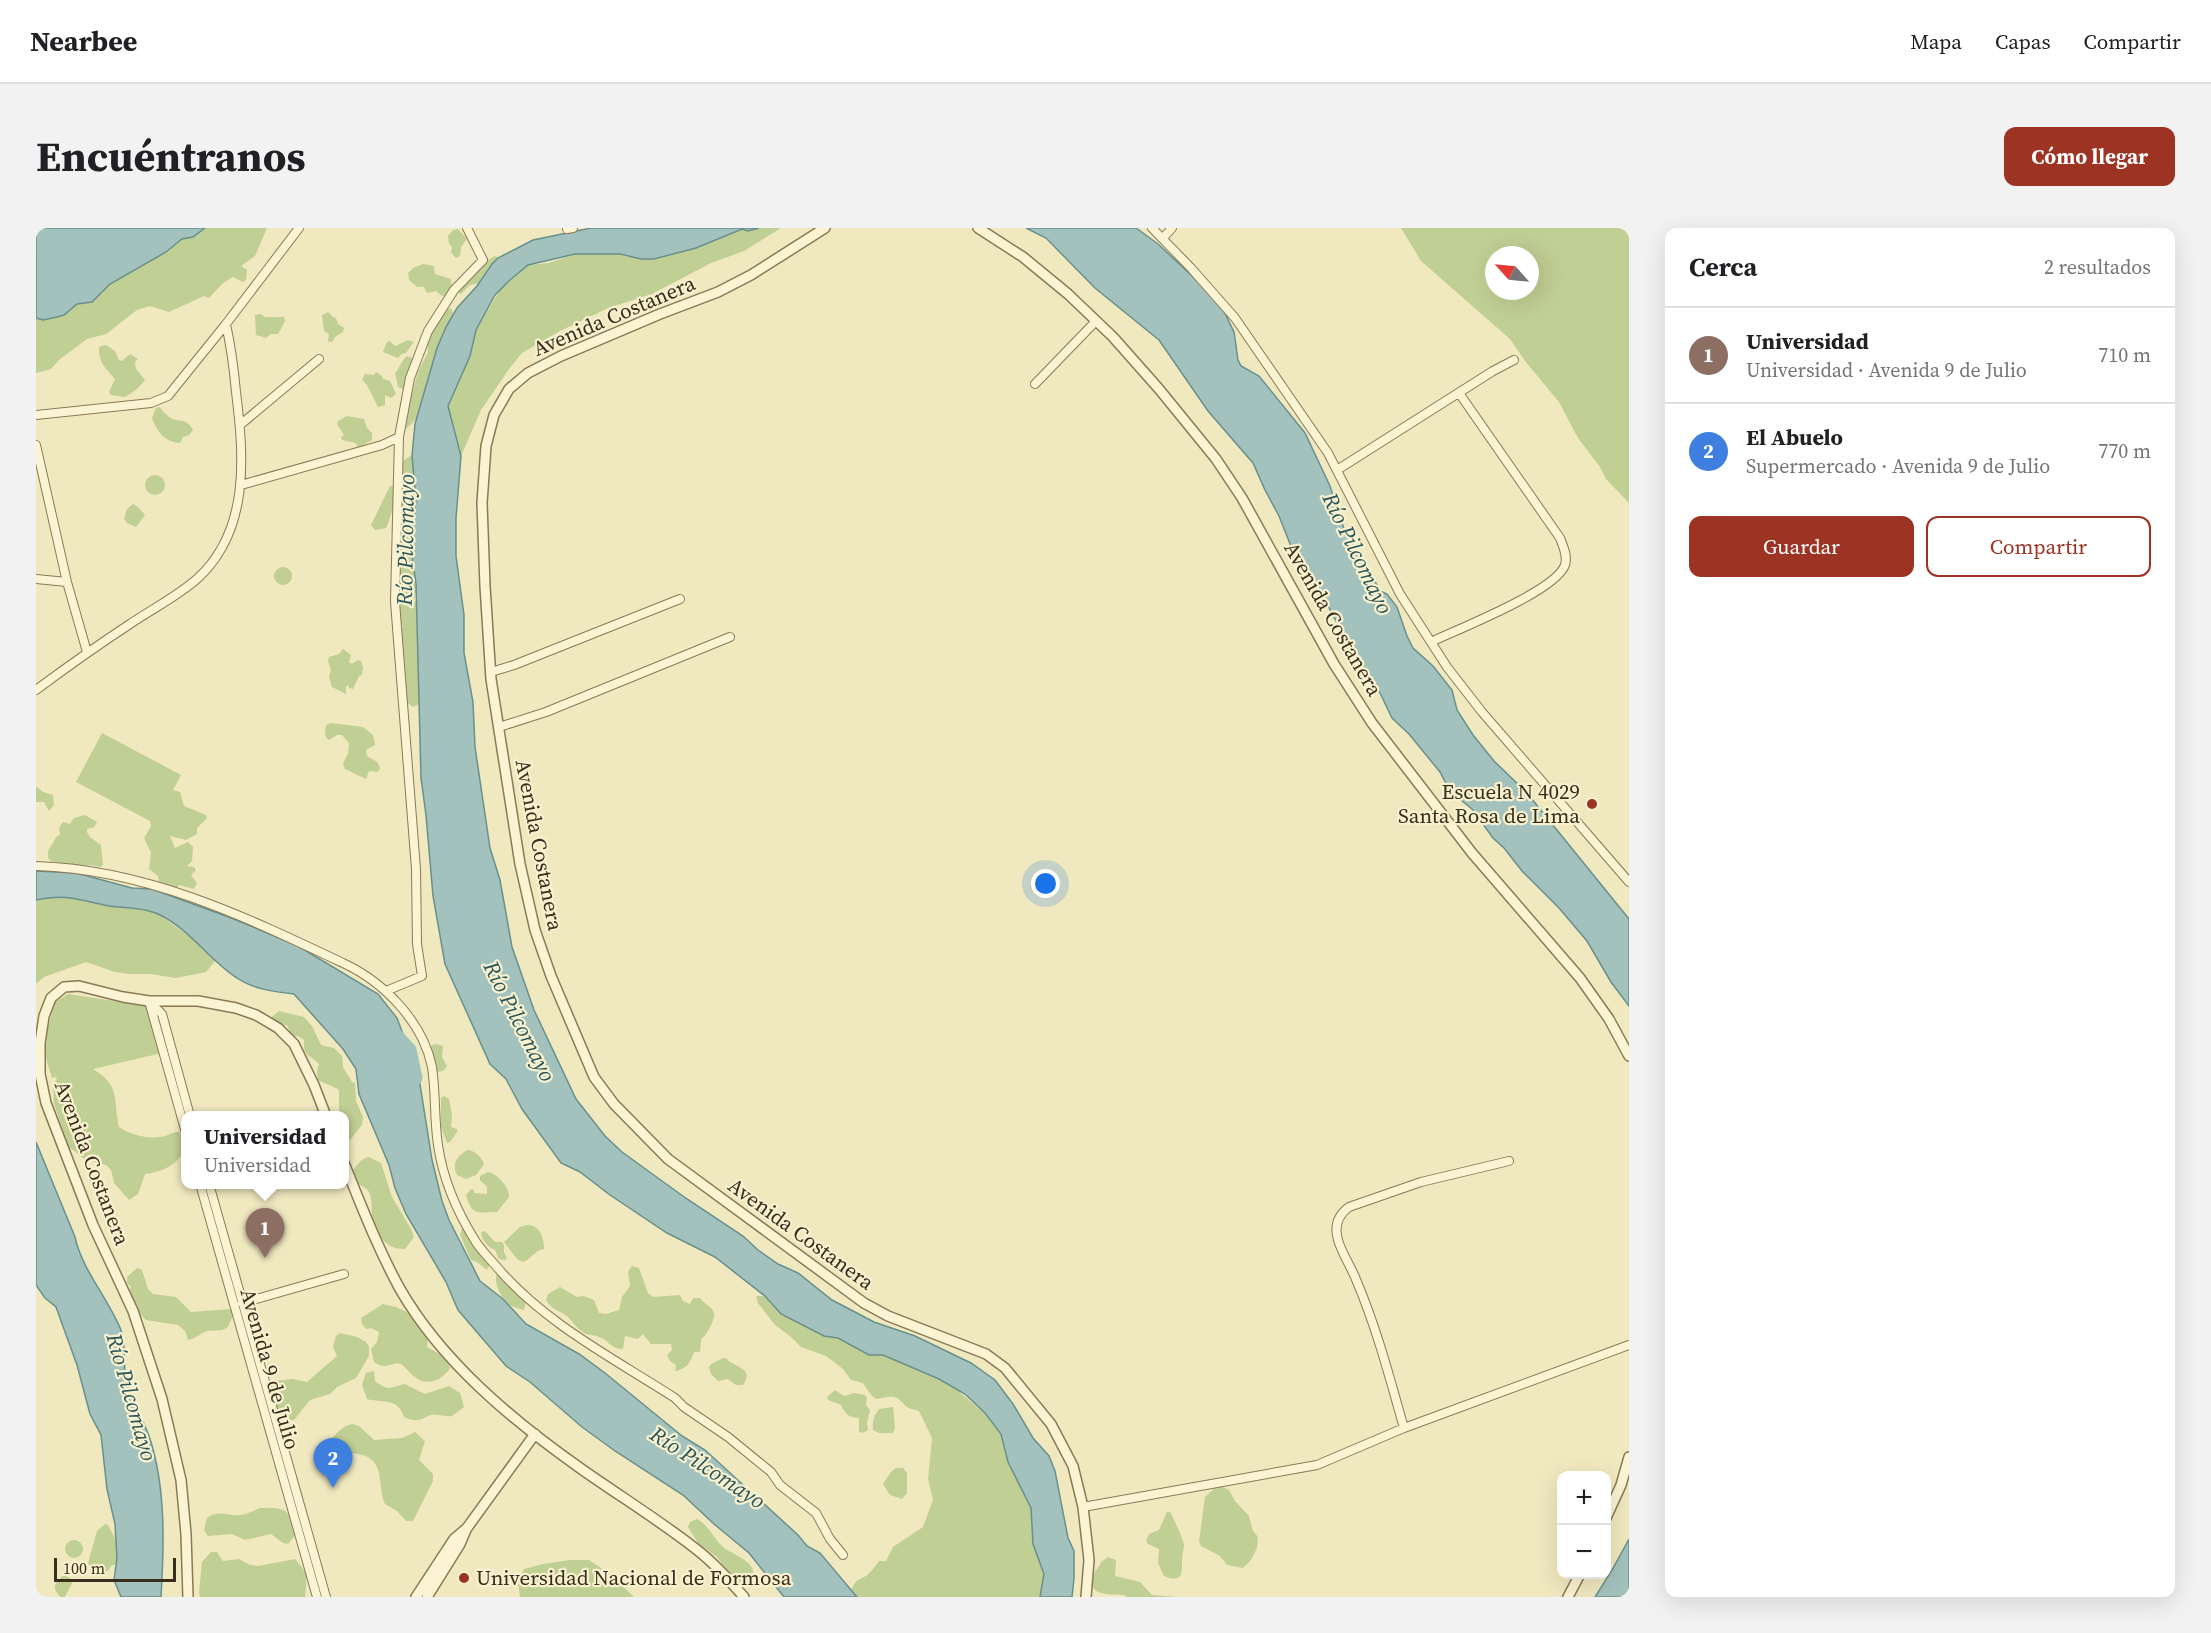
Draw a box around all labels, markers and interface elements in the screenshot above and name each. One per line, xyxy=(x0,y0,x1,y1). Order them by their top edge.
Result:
text: Nearbee xyxy=(30,22,137,60)
text: Mapa xyxy=(1910,27,1962,56)
text: Capas xyxy=(1995,27,2051,56)
text: Compartir xyxy=(2084,27,2181,56)
text: Encuéntranos xyxy=(36,127,306,185)
button: Cómo llegar xyxy=(2004,127,2175,186)
north arrow xyxy=(1485,246,1539,300)
text: Cerca xyxy=(1689,249,1757,285)
text: 2 resultados xyxy=(2044,253,2151,281)
street label: Avenida Costanera xyxy=(528,268,700,363)
text: Universidad xyxy=(1746,326,1869,356)
text: 1 xyxy=(1703,341,1714,369)
text: 710 m xyxy=(2098,341,2151,369)
text: Universidad · Avenida 9 de Julio xyxy=(1746,356,2027,384)
text: El Abuelo xyxy=(1746,422,1843,452)
text: 2 xyxy=(1703,437,1714,465)
text: 770 m xyxy=(2098,437,2151,465)
text: Supermercado · Avenida 9 de Julio xyxy=(1746,452,2050,480)
water label: Río Pilcomayo xyxy=(389,474,421,607)
water label: Río Pilcomayo xyxy=(1315,486,1400,619)
button: Guardar xyxy=(1689,516,1914,577)
button: Compartir xyxy=(1926,516,2151,577)
street label: Avenida Costanera xyxy=(1277,536,1390,702)
street label: Avenida Costanera xyxy=(509,757,570,933)
place label: Escuela N 4029 Santa Rosa de Lima xyxy=(1398,777,1580,830)
marker: Escuela N 4029 Santa Rosa de Lima xyxy=(1585,797,1599,811)
your location xyxy=(1031,869,1060,898)
water label: Río Pilcomayo xyxy=(476,955,563,1087)
street label: Avenida Costanera xyxy=(48,1076,137,1249)
popup xyxy=(181,1111,349,1189)
text: Universidad xyxy=(204,1121,326,1151)
text: Universidad xyxy=(204,1151,311,1179)
street label: Avenida Costanera xyxy=(722,1171,880,1297)
pin: 1 xyxy=(246,1208,284,1258)
street label: Avenida 9 de Julio xyxy=(234,1285,307,1453)
water label: Río Pilcomayo xyxy=(99,1329,165,1465)
water label: Río Pilcomayo xyxy=(644,1418,772,1516)
pin: 2 xyxy=(314,1438,352,1488)
map controls xyxy=(1557,1471,1611,1579)
button: + xyxy=(1557,1471,1611,1525)
button: − xyxy=(1557,1525,1611,1579)
scale bar xyxy=(54,1555,176,1582)
text: 100 m xyxy=(63,1557,105,1579)
place label: Universidad Nacional de Formosa xyxy=(476,1563,792,1592)
marker: Universidad Nacional de Formosa xyxy=(457,1571,471,1585)

